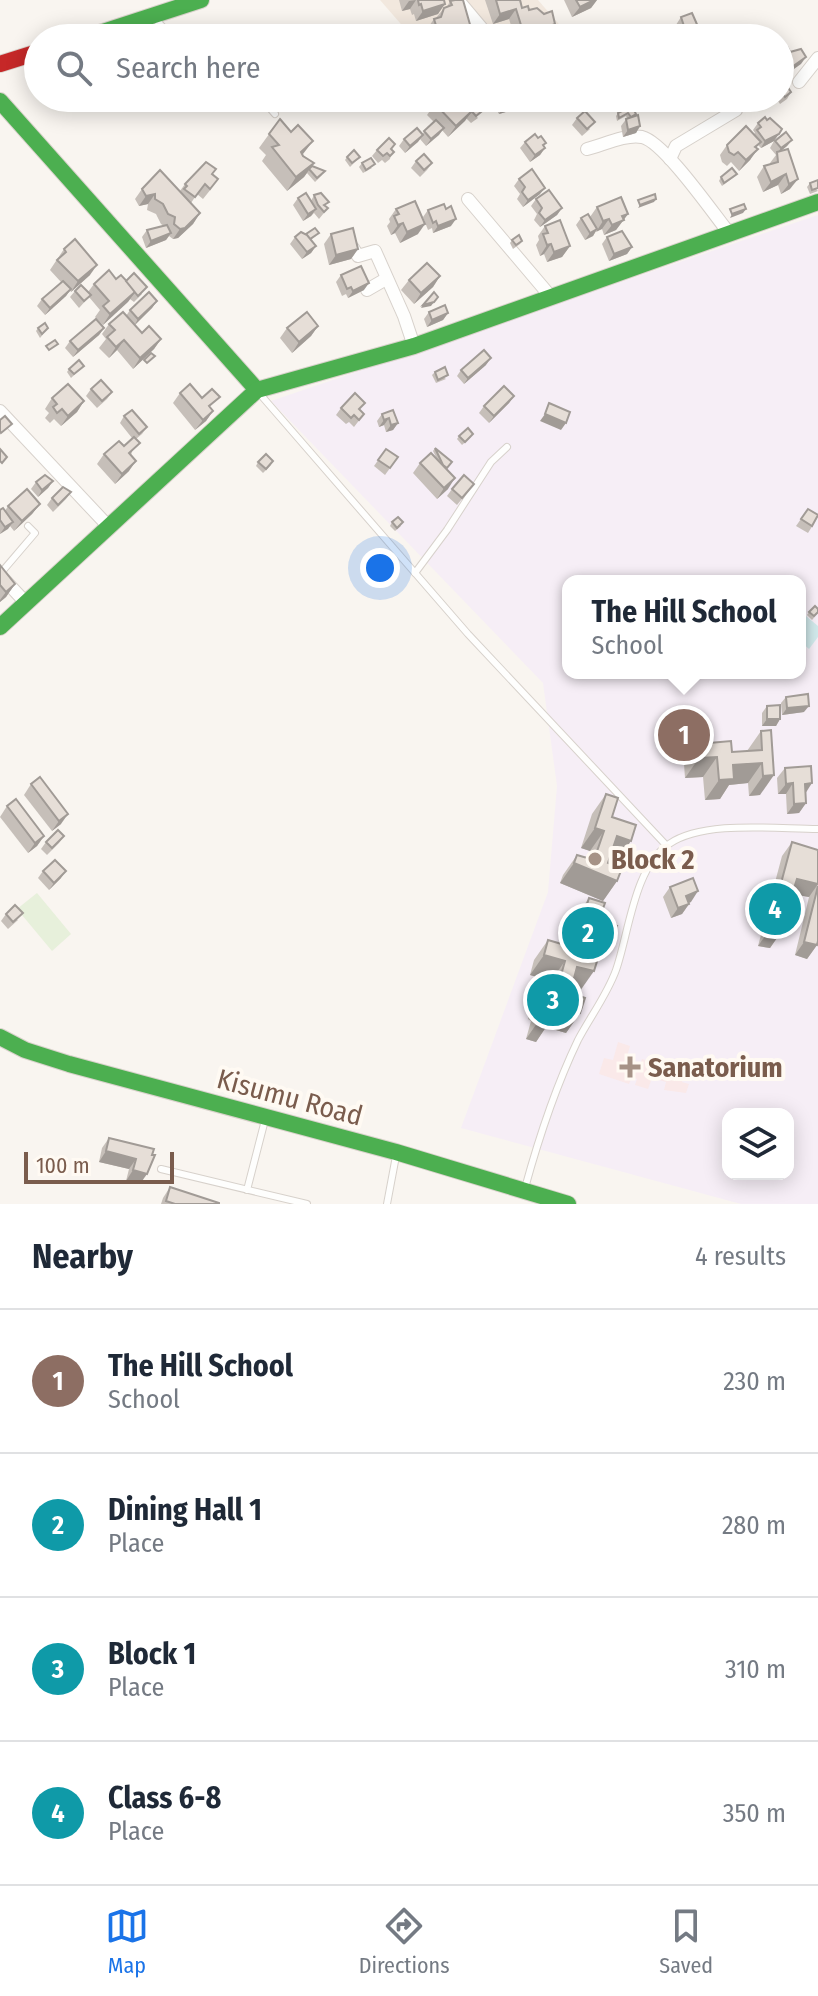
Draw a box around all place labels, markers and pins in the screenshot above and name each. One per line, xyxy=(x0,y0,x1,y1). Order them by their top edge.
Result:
pin: 1 xyxy=(658,705,710,765)
place label: Block 2 xyxy=(611,843,694,876)
marker: Block 2 xyxy=(586,850,604,868)
pin: 4 xyxy=(749,879,801,939)
pin: 2 xyxy=(562,903,614,963)
pin: 3 xyxy=(527,970,579,1030)
place label: Sanatorium xyxy=(648,1051,783,1084)
marker: Sanatorium xyxy=(619,1056,641,1078)

